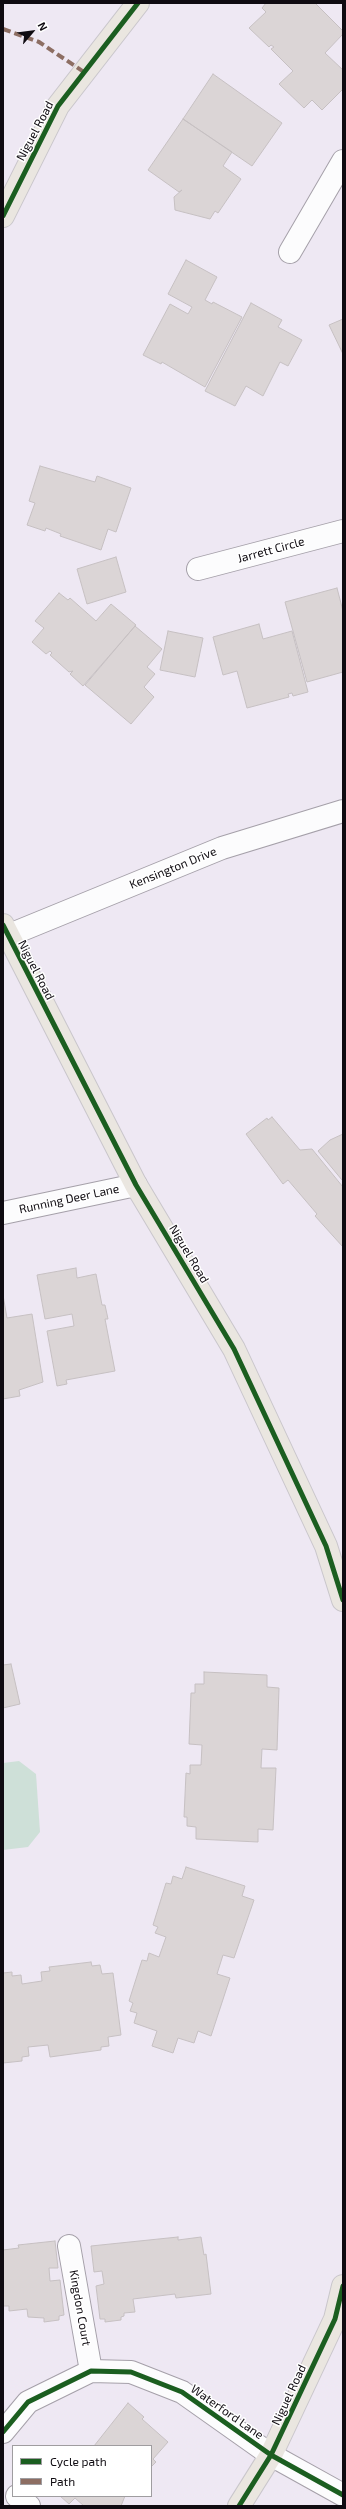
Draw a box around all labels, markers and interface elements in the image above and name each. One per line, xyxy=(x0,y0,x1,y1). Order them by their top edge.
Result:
north arrow xyxy=(12,12,52,52)
text: N xyxy=(35,20,51,33)
street label: Niguel Road xyxy=(13,99,57,163)
street label: Jarrett Circle xyxy=(236,534,306,566)
street label: Kensington Drive xyxy=(127,844,219,892)
street label: Niguel Road xyxy=(15,938,57,1002)
street label: Running Deer Lane xyxy=(18,1181,120,1217)
street label: Niguel Road xyxy=(166,1222,212,1286)
street label: Kingdon Court xyxy=(66,2269,94,2347)
street label: Niguel Road xyxy=(269,2362,309,2428)
street label: Waterford Lane xyxy=(188,2382,266,2442)
legend xyxy=(12,2445,152,2497)
text: Cycle path xyxy=(50,2454,107,2468)
text: Path xyxy=(50,2474,75,2488)

